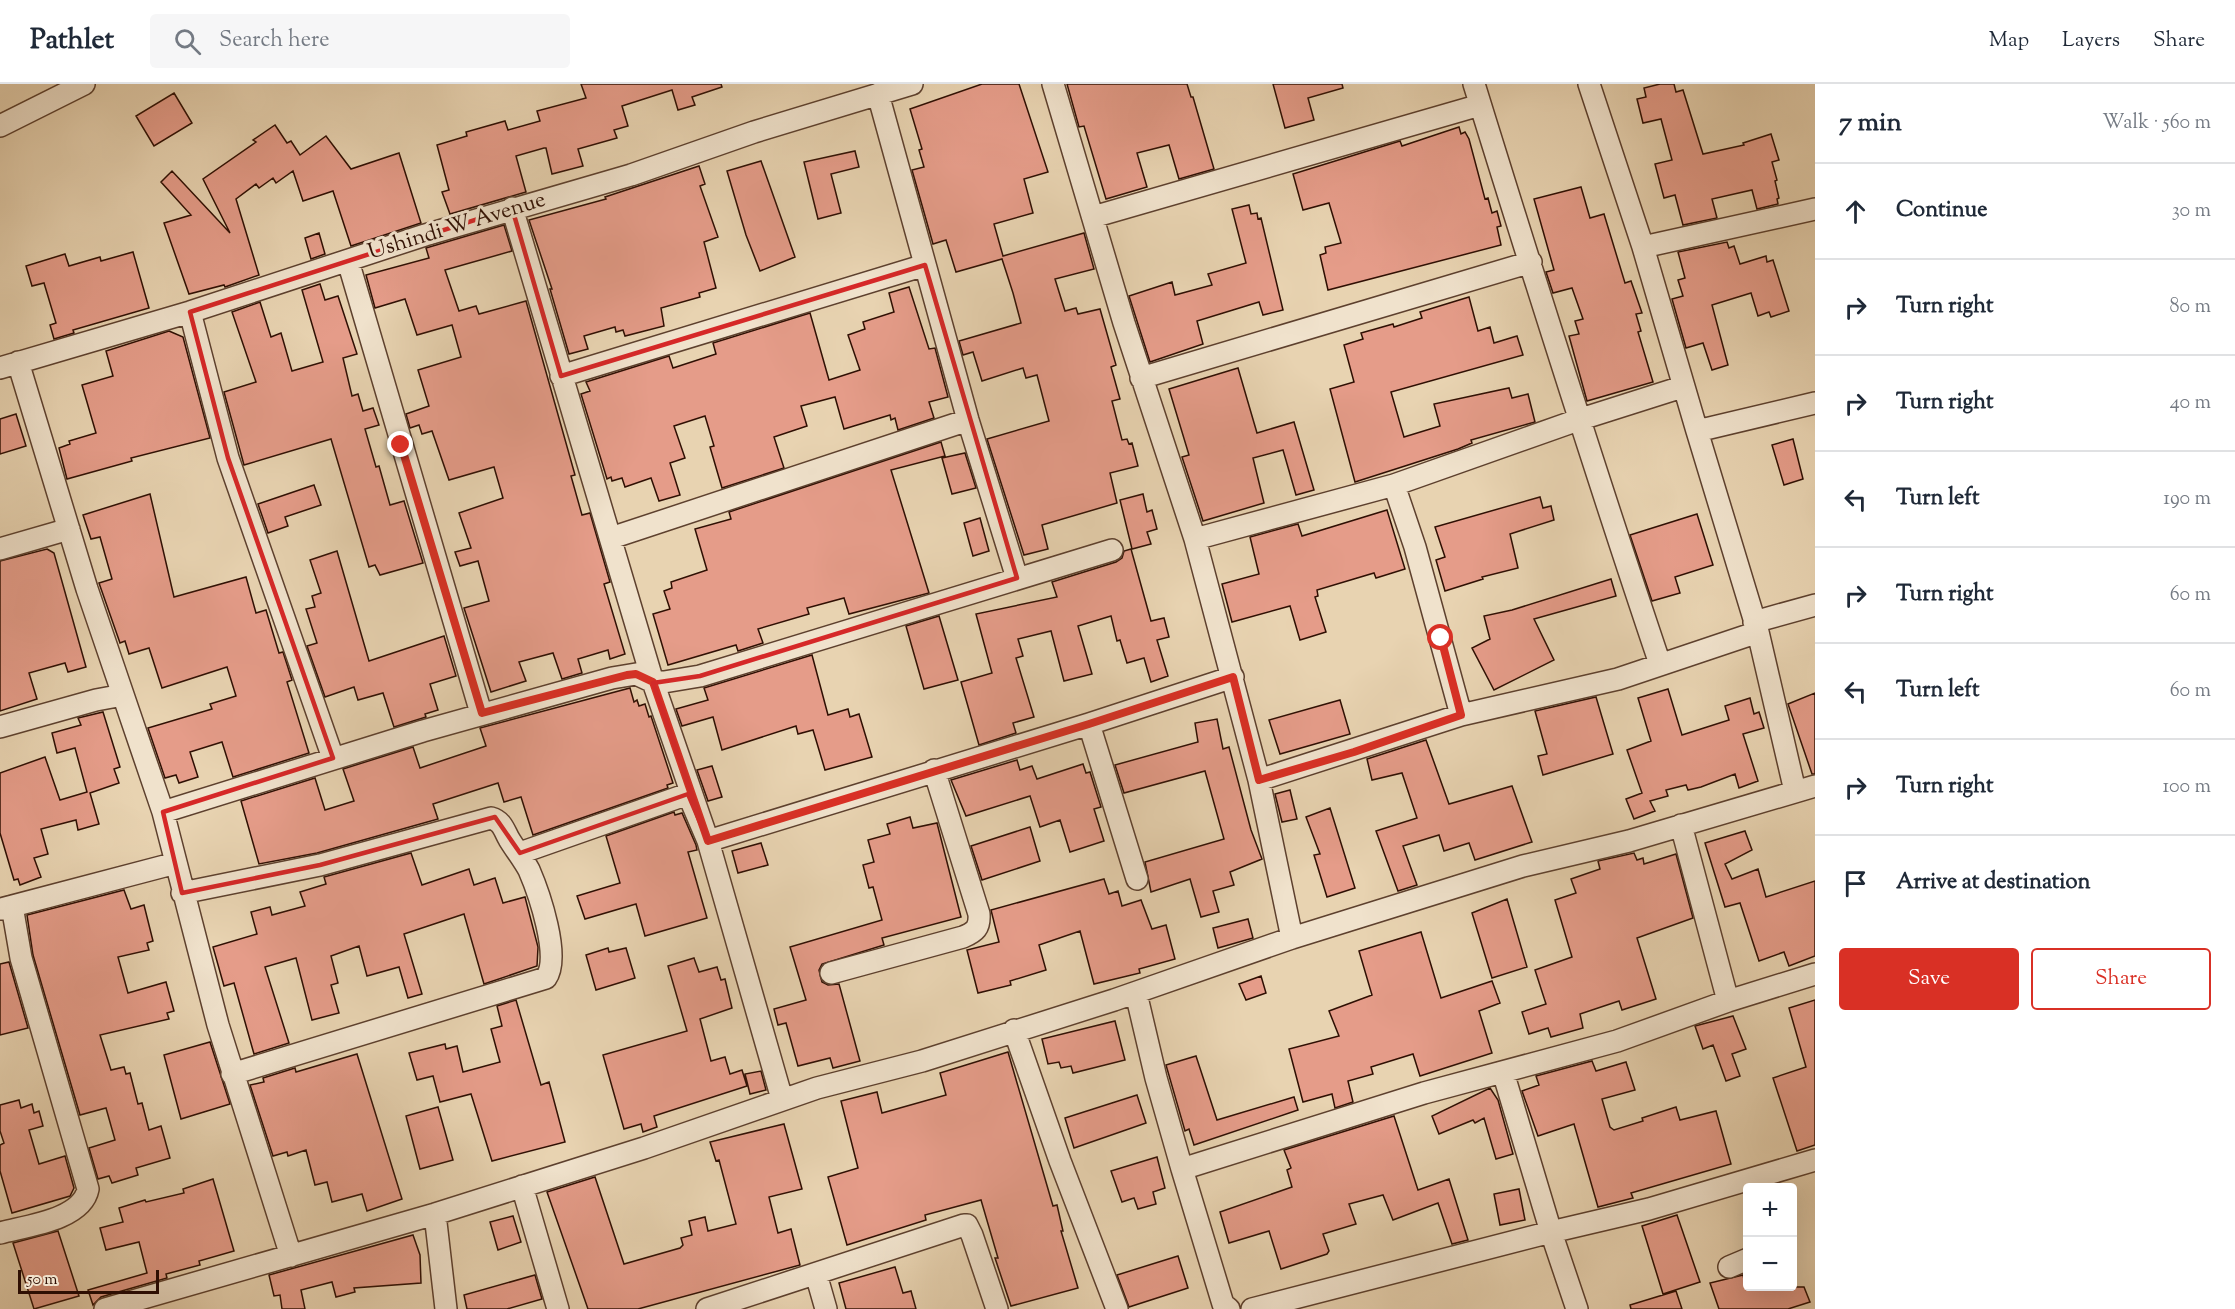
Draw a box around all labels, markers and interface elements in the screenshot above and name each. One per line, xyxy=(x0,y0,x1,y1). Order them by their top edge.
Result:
search box xyxy=(150,14,570,68)
text: Pathlet xyxy=(30,21,114,61)
icon: search xyxy=(171,25,204,58)
text: Search here xyxy=(219,25,329,57)
text: Map xyxy=(1989,26,2029,56)
text: Layers xyxy=(2062,26,2120,56)
text: Share xyxy=(2153,26,2205,56)
text: 7 min xyxy=(1839,105,1902,142)
text: Walk · 560 m xyxy=(2102,109,2211,138)
street label: Ushindi W Avenue xyxy=(364,185,550,269)
icon: ahead xyxy=(1839,195,1872,228)
text: Continue xyxy=(1896,195,1987,227)
text: 30 m xyxy=(2172,197,2211,226)
icon: right xyxy=(1839,291,1872,324)
text: Turn right xyxy=(1896,291,1993,323)
text: 80 m xyxy=(2170,293,2211,322)
icon: right xyxy=(1839,387,1872,420)
text: Turn right xyxy=(1896,387,1993,419)
text: 40 m xyxy=(2170,389,2211,418)
route end xyxy=(387,431,413,457)
icon: left xyxy=(1839,483,1872,516)
text: Turn left xyxy=(1896,483,1979,515)
text: 190 m xyxy=(2163,485,2211,514)
icon: right xyxy=(1839,579,1872,612)
text: Turn right xyxy=(1896,579,1993,611)
text: 60 m xyxy=(2170,581,2211,610)
route start xyxy=(1427,624,1453,650)
icon: left xyxy=(1839,675,1872,708)
text: Turn left xyxy=(1896,675,1979,707)
text: 60 m xyxy=(2170,677,2211,706)
icon: right xyxy=(1839,771,1872,804)
text: Turn right xyxy=(1896,771,1993,803)
text: 100 m xyxy=(2162,773,2211,802)
icon: arrive xyxy=(1839,867,1872,900)
text: Arrive at destination xyxy=(1896,867,2091,899)
button: Save xyxy=(1839,948,2019,1010)
button: Share xyxy=(2031,948,2211,1010)
map controls xyxy=(1743,1183,1797,1291)
button: + xyxy=(1743,1183,1797,1237)
button: − xyxy=(1743,1237,1797,1291)
scale bar xyxy=(18,1267,159,1294)
text: 50 m xyxy=(27,1269,58,1292)

